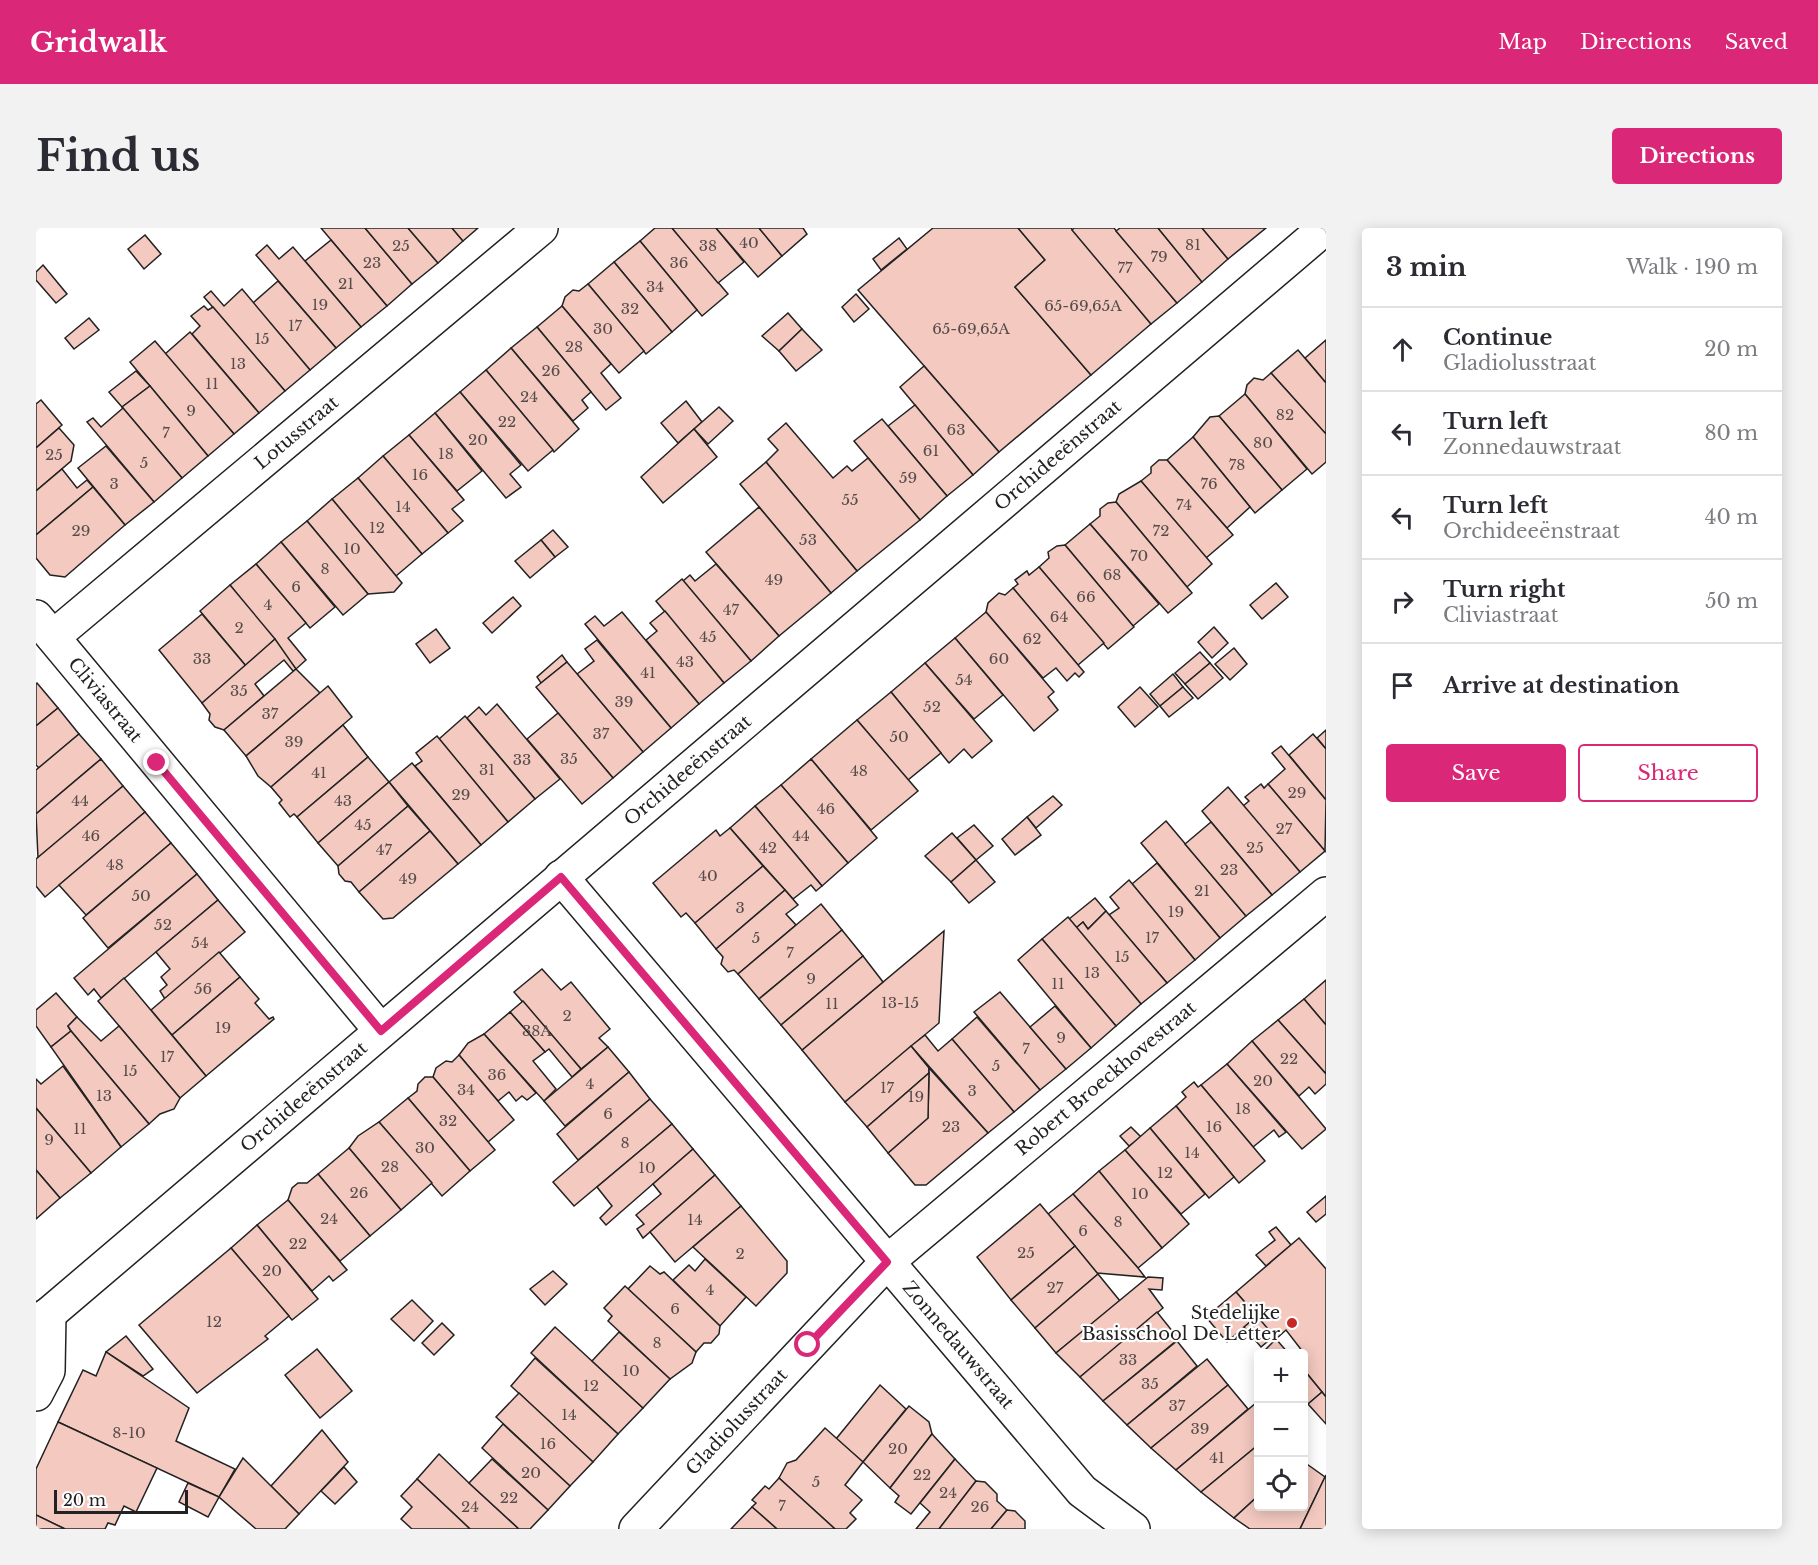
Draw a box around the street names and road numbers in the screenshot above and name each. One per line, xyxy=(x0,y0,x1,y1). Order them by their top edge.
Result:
street label: Lotusstraat xyxy=(250,391,343,474)
street label: Orchideeënstraat xyxy=(990,395,1126,515)
street label: Cliviastraat xyxy=(63,653,147,747)
street label: Orchideeënstraat xyxy=(620,710,756,830)
street label: Robert Broeckhovestraat xyxy=(1011,997,1201,1160)
street label: Orchideeënstraat xyxy=(236,1037,372,1157)
street label: Zonnedauwstraat xyxy=(898,1277,1019,1414)
street label: Gladiolusstraat xyxy=(681,1364,792,1480)

